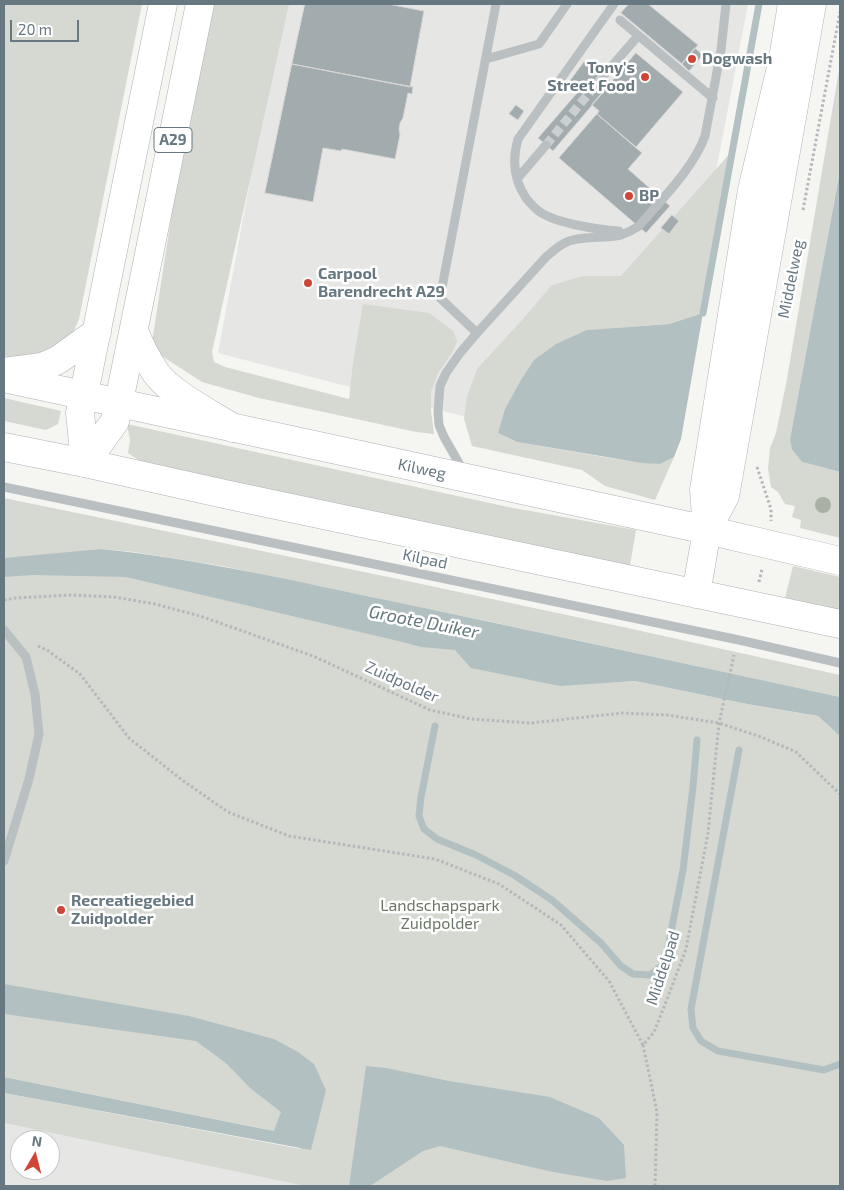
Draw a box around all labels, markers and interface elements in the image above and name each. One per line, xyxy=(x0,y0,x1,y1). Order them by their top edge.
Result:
scale bar xyxy=(12,10,81,42)
text: 20 m xyxy=(18,20,52,38)
place label: Dogwash xyxy=(702,49,772,69)
marker: Dogwash xyxy=(686,53,698,65)
place label: Tony's Street Food xyxy=(547,58,635,96)
marker: Tony's Street Food xyxy=(639,71,651,83)
road number: A29 xyxy=(154,128,192,152)
place label: BP xyxy=(639,186,659,206)
marker: BP xyxy=(623,190,635,202)
street label: Middelweg xyxy=(774,238,808,320)
place label: Carpool Barendrecht A29 xyxy=(318,264,445,302)
marker: Carpool Barendrecht A29 xyxy=(302,277,314,289)
street label: Kilweg xyxy=(396,455,448,483)
street label: Kilpad xyxy=(401,545,449,573)
water label: Groote Duiker xyxy=(367,601,481,643)
street label: Zuidpolder xyxy=(362,657,442,707)
place label: Recreatiegebied Zuidpolder xyxy=(71,891,194,929)
park label: Landschapspark Zuidpolder xyxy=(380,896,500,934)
marker: Recreatiegebied Zuidpolder xyxy=(55,904,67,916)
street label: Middelpad xyxy=(642,928,684,1008)
north arrow xyxy=(10,1130,60,1180)
text: N xyxy=(31,1132,43,1150)

